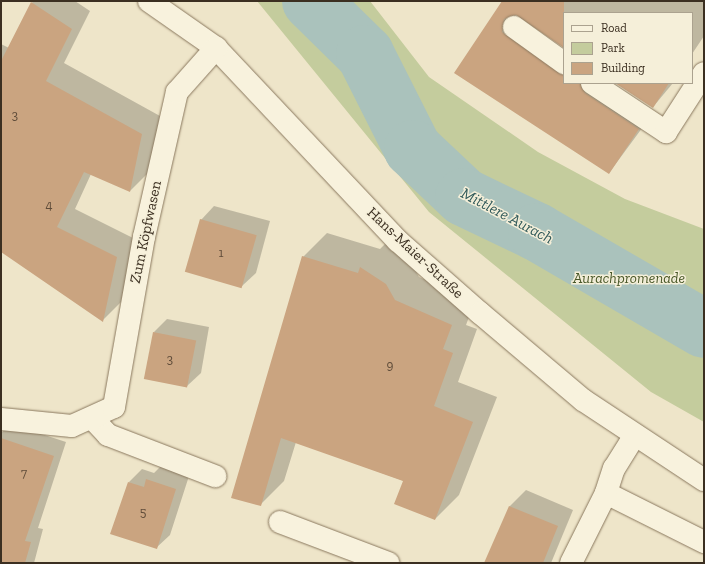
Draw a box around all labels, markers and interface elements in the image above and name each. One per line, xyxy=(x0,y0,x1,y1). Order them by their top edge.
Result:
legend xyxy=(563,12,693,84)
text: Road xyxy=(601,21,627,35)
text: Park xyxy=(601,41,625,55)
text: Building xyxy=(601,61,645,75)
house number: 3 xyxy=(12,107,18,123)
street label: Zum Köpfwasen xyxy=(126,179,166,285)
water label: Mittlere Aurach xyxy=(457,184,557,248)
house number: 4 xyxy=(45,197,53,213)
street label: Hans-Maier-Straße xyxy=(363,204,467,302)
house number: 1 xyxy=(218,245,224,261)
park label: Aurachpromenade xyxy=(573,270,685,288)
house number: 3 xyxy=(167,351,173,367)
house number: 9 xyxy=(387,357,393,373)
house number: 7 xyxy=(21,465,27,481)
house number: 5 xyxy=(140,504,146,520)

